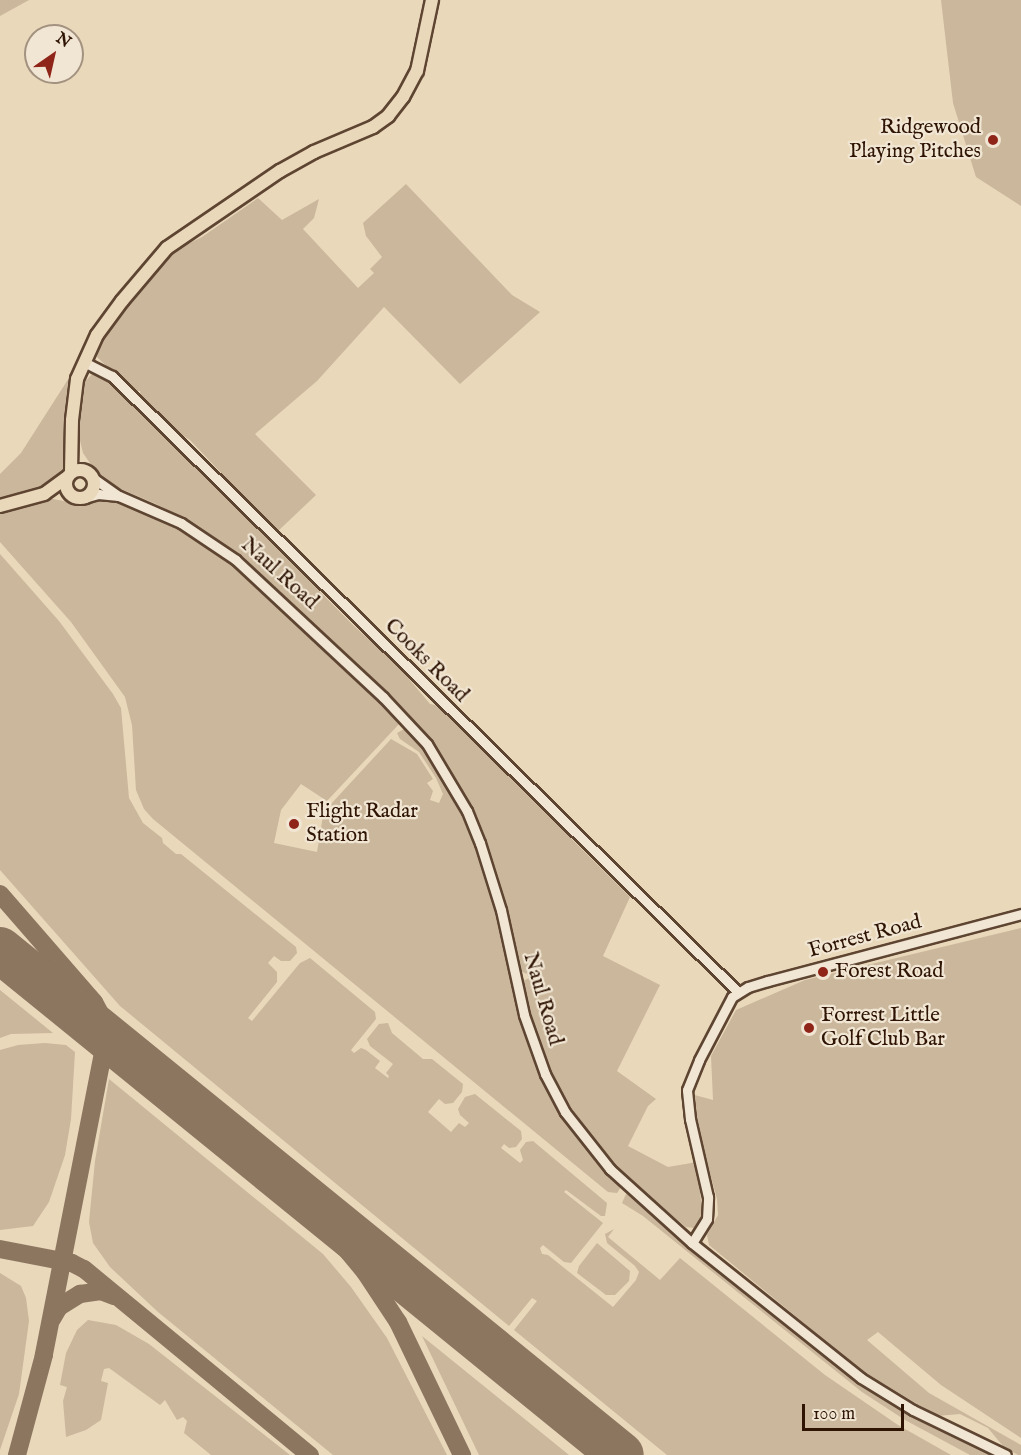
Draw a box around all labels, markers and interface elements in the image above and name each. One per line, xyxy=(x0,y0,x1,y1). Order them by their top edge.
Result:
north arrow xyxy=(24,24,84,84)
text: N xyxy=(52,29,74,53)
place label: Ridgewood Playing Pitches xyxy=(849,115,981,165)
marker: Ridgewood Playing Pitches xyxy=(986,133,1000,147)
street label: Naul Road xyxy=(235,533,323,615)
street label: Cooks Road xyxy=(379,614,473,708)
place label: Flight Radar Station xyxy=(306,799,418,849)
marker: Flight Radar Station xyxy=(287,817,301,831)
street label: Forrest Road xyxy=(806,910,924,964)
street label: Naul Road xyxy=(517,950,567,1048)
place label: Forest Road xyxy=(835,959,943,985)
marker: Forest Road xyxy=(816,965,830,979)
place label: Forrest Little Golf Club Bar xyxy=(821,1003,945,1053)
marker: Forrest Little Golf Club Bar xyxy=(802,1021,816,1035)
scale bar xyxy=(805,1392,907,1430)
text: 100 m xyxy=(813,1403,855,1426)

